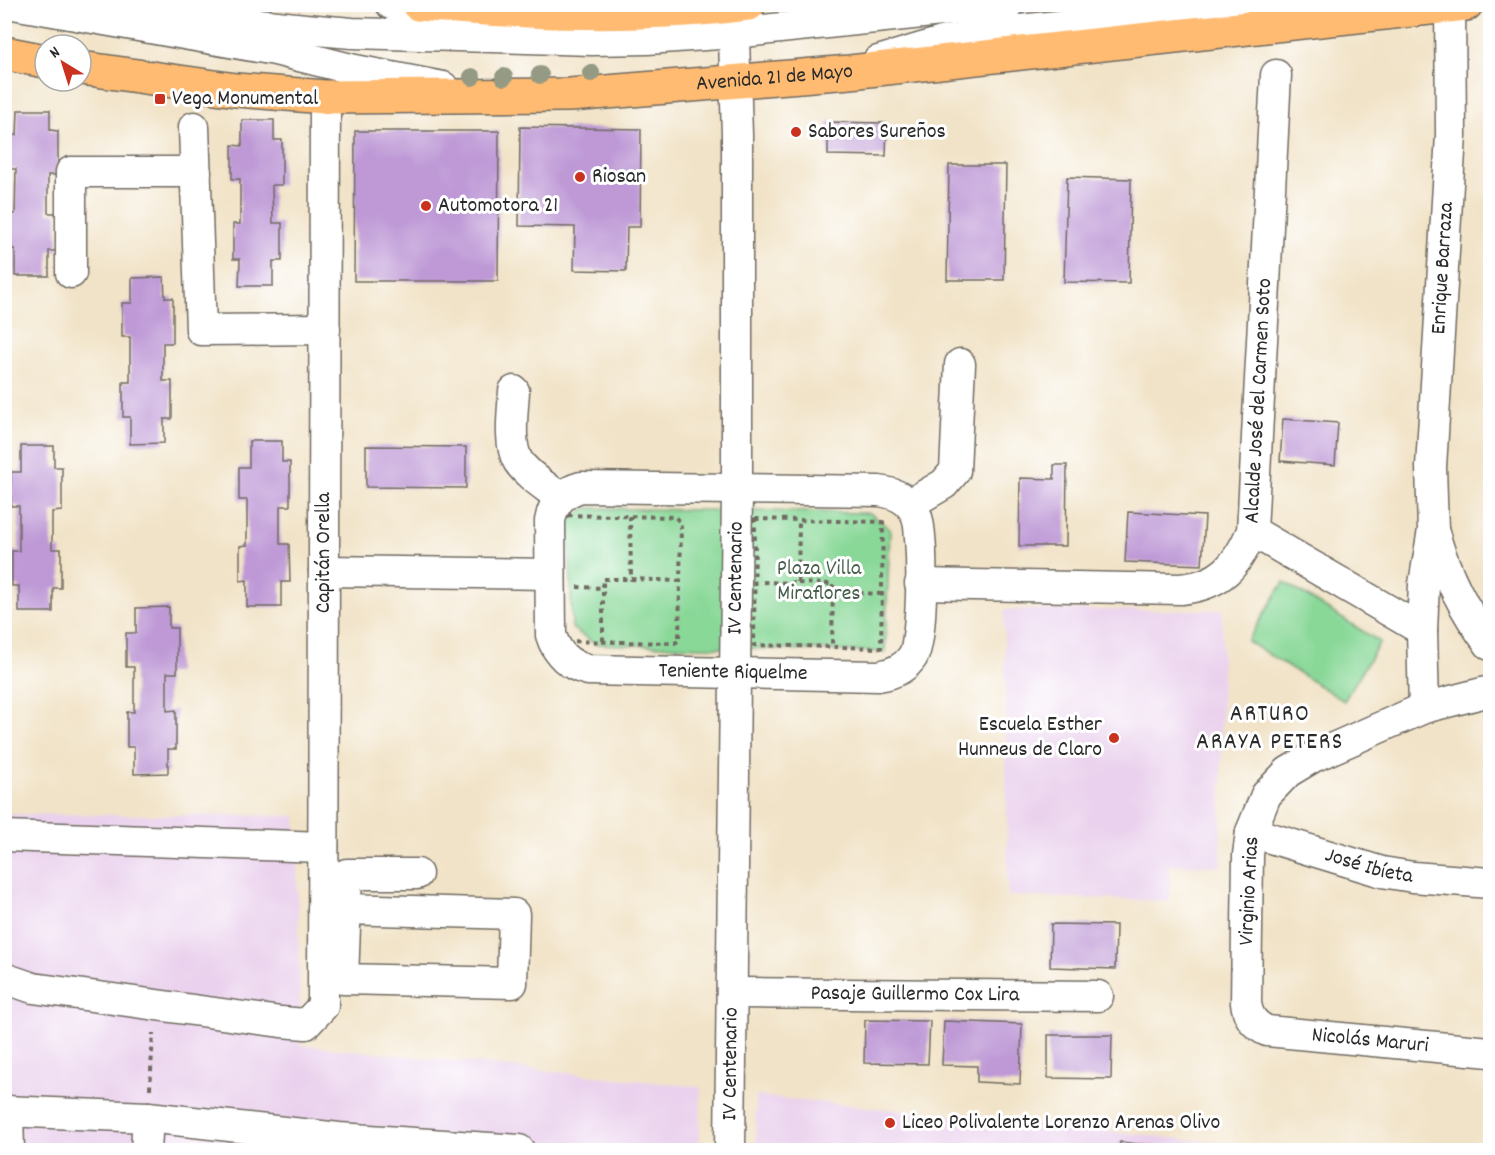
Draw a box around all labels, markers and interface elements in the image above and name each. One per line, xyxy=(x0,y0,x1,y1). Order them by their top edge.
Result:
north arrow xyxy=(33,33,93,93)
text: N xyxy=(45,42,66,65)
street label: Avenida 21 de Mayo xyxy=(695,56,854,100)
place label: Vega Monumental xyxy=(172,84,318,115)
marker: Vega Monumental xyxy=(153,92,167,106)
place label: Sabores Sureños xyxy=(808,117,946,148)
marker: Sabores Sureños xyxy=(789,125,803,139)
place label: Riosan xyxy=(592,162,646,193)
marker: Riosan xyxy=(573,170,587,184)
place label: Automotora 21 xyxy=(438,191,558,222)
marker: Automotora 21 xyxy=(419,199,433,213)
street label: Enrique Barraza xyxy=(1424,200,1462,335)
street label: Alcalde José del Carmen Soto xyxy=(1237,277,1281,524)
street label: Capitán Orella xyxy=(308,492,340,613)
street label: IV Centenario xyxy=(720,521,752,635)
park label: Plaza Villa Miraflores xyxy=(777,554,862,610)
street label: Teniente Riquelme xyxy=(658,656,808,690)
district label: ARTURO ARAYA PETERS xyxy=(1196,698,1344,760)
place label: Escuela Esther Hunneus de Claro xyxy=(958,710,1103,766)
marker: Escuela Esther Hunneus de Claro xyxy=(1107,731,1121,745)
street label: Virginio Arias xyxy=(1232,836,1268,946)
street label: José Ibíeta xyxy=(1321,840,1416,892)
street label: Pasaje Guillermo Cox Lira xyxy=(810,978,1020,1011)
street label: IV Centenario xyxy=(715,1007,747,1121)
street label: Nicolás Maruri xyxy=(1310,1020,1430,1062)
place label: Liceo Polivalente Lorenzo Arenas Olivo xyxy=(902,1108,1220,1139)
marker: Liceo Polivalente Lorenzo Arenas Olivo xyxy=(883,1116,897,1130)

